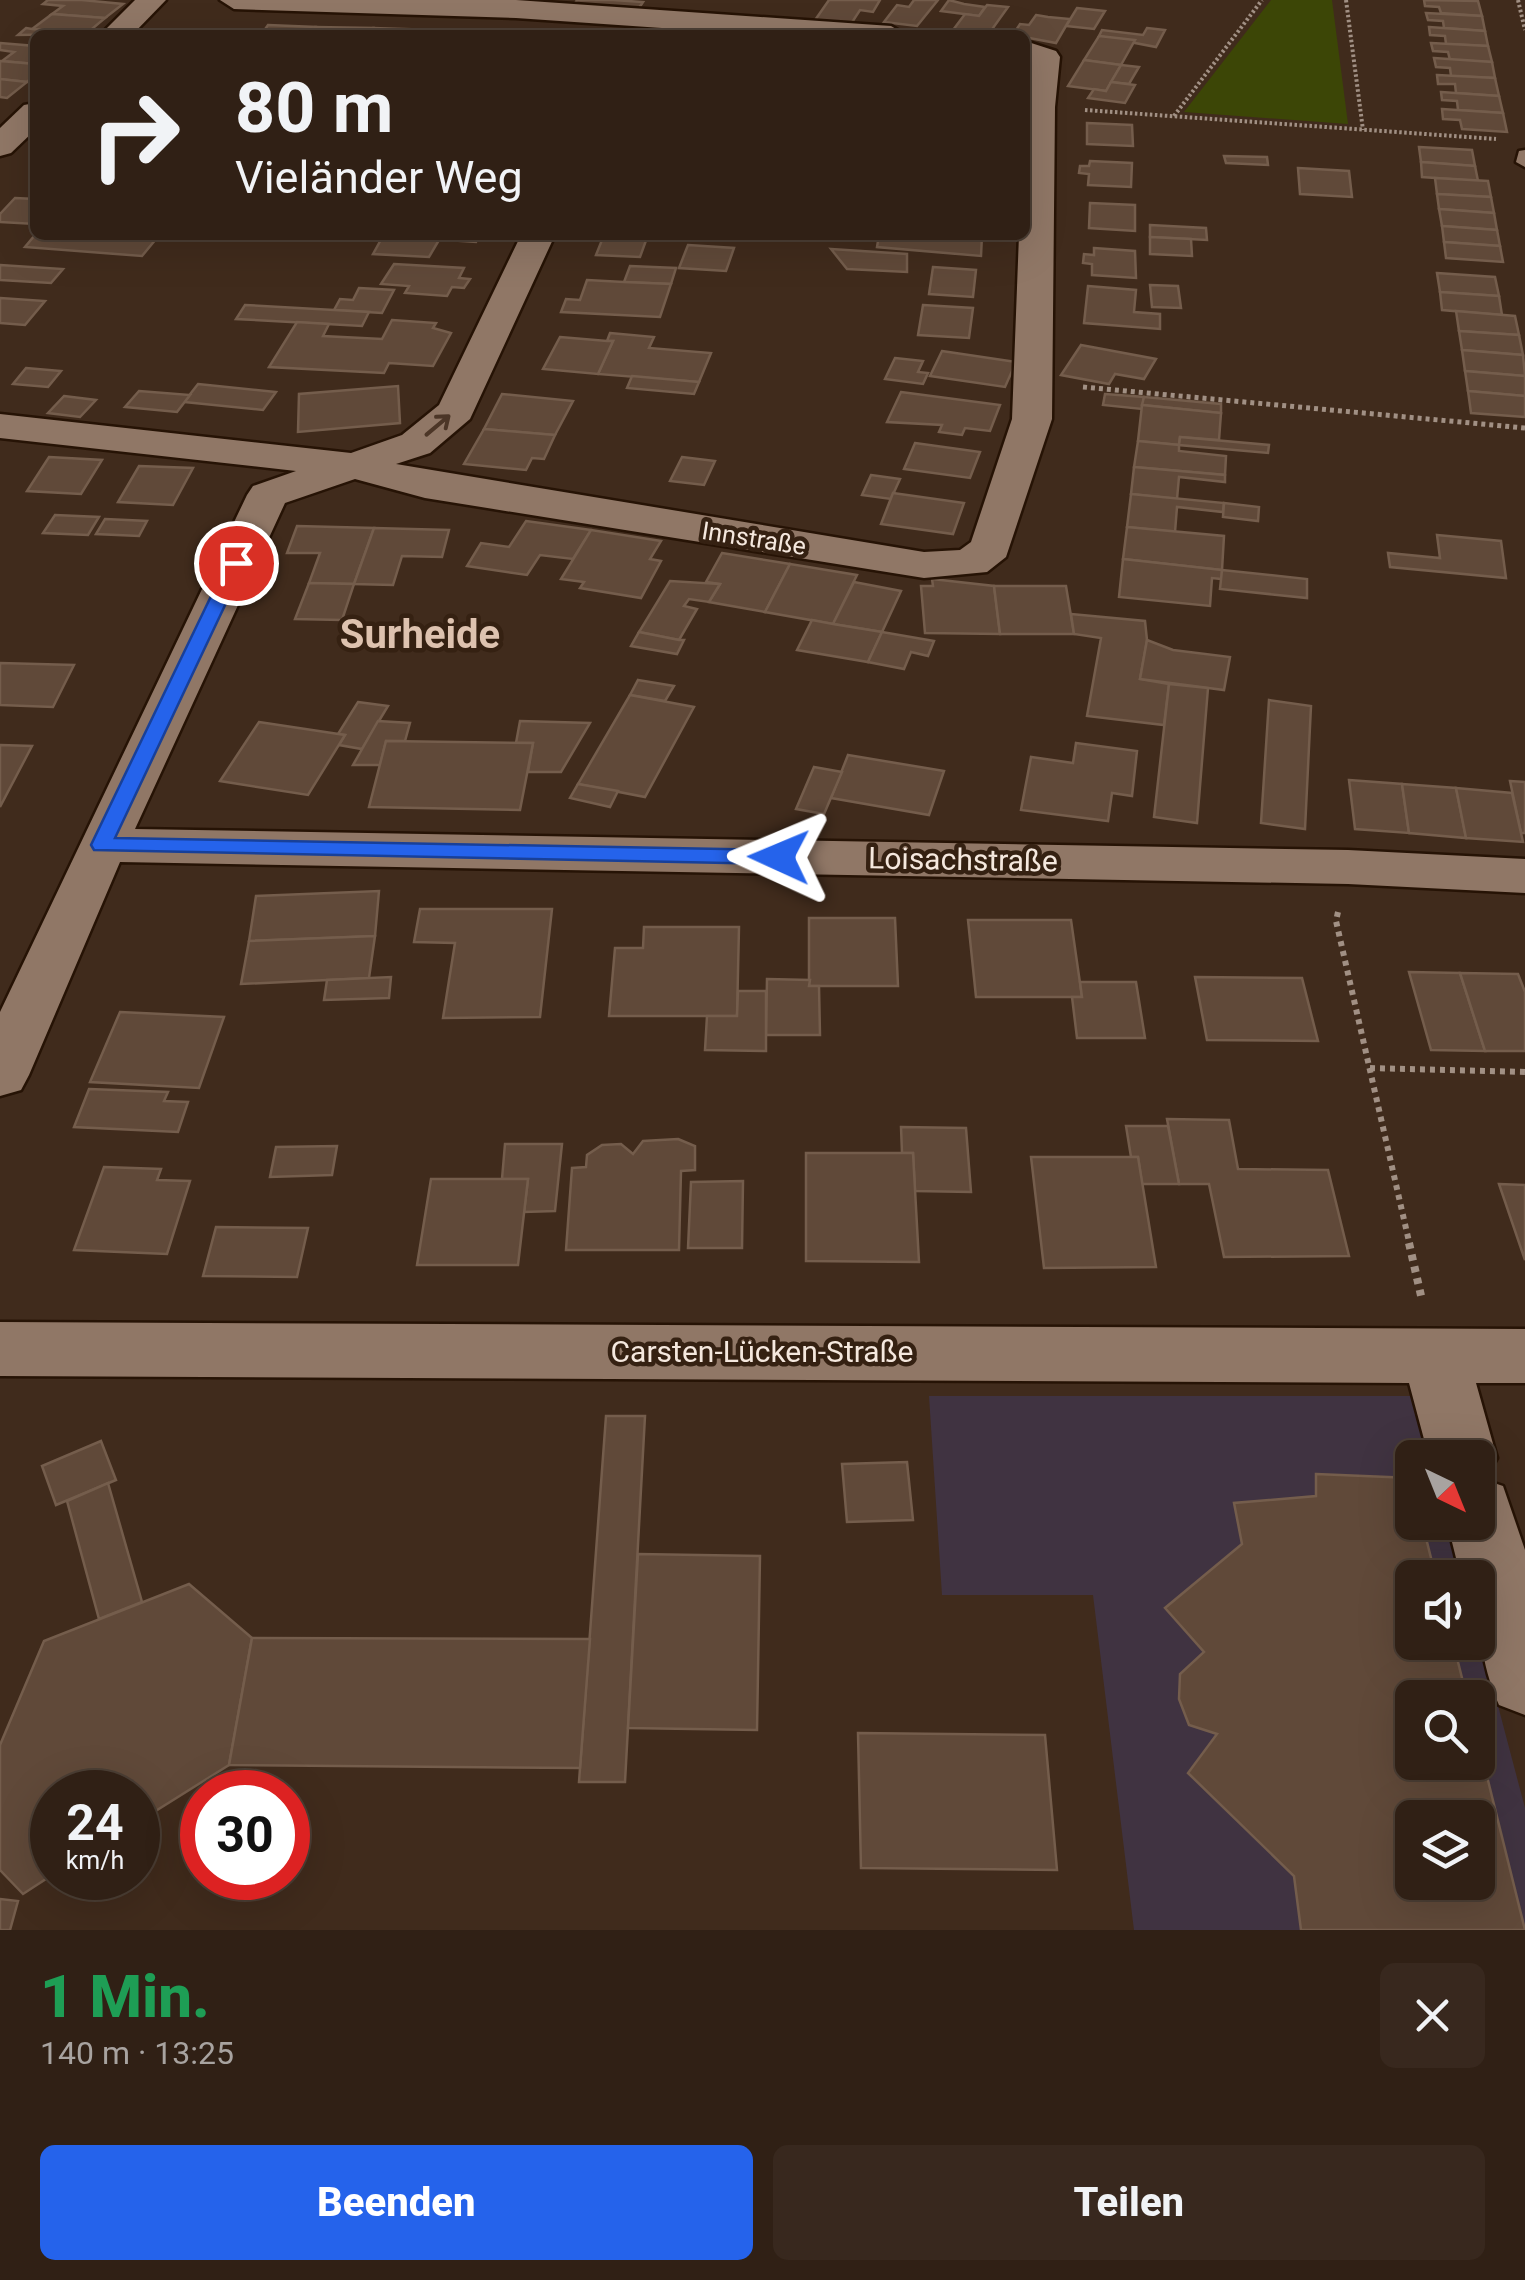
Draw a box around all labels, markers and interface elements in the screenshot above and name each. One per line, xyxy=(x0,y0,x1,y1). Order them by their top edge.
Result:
text: 80 m xyxy=(235,67,393,149)
icon: right xyxy=(70,70,200,200)
text: Vieländer Weg xyxy=(235,151,523,204)
one-way arrow xyxy=(425,414,451,436)
street label: Innstraße xyxy=(700,516,808,561)
pin xyxy=(194,521,279,606)
icon: arrive xyxy=(209,536,264,591)
district label: Surheide xyxy=(340,611,500,658)
position arrow xyxy=(727,805,831,909)
street label: Loisachstraße xyxy=(868,840,1058,879)
street label: Carsten-Lücken-Straße xyxy=(611,1334,913,1369)
north arrow xyxy=(1395,1440,1495,1540)
map controls xyxy=(1395,1440,1495,1900)
button: sound xyxy=(1395,1560,1495,1660)
button: search xyxy=(1395,1680,1495,1780)
speed limit sign: 30 xyxy=(180,1770,310,1900)
text: 24 xyxy=(66,1794,124,1852)
button: layers xyxy=(1395,1800,1495,1900)
text: km/h xyxy=(66,1846,124,1875)
text: 1 Min. xyxy=(40,1961,210,2032)
button: close xyxy=(1380,1963,1485,2068)
text: 140 m · 13:25 xyxy=(40,2034,234,2072)
button: Beenden xyxy=(40,2145,753,2260)
button: Teilen xyxy=(773,2145,1485,2260)

